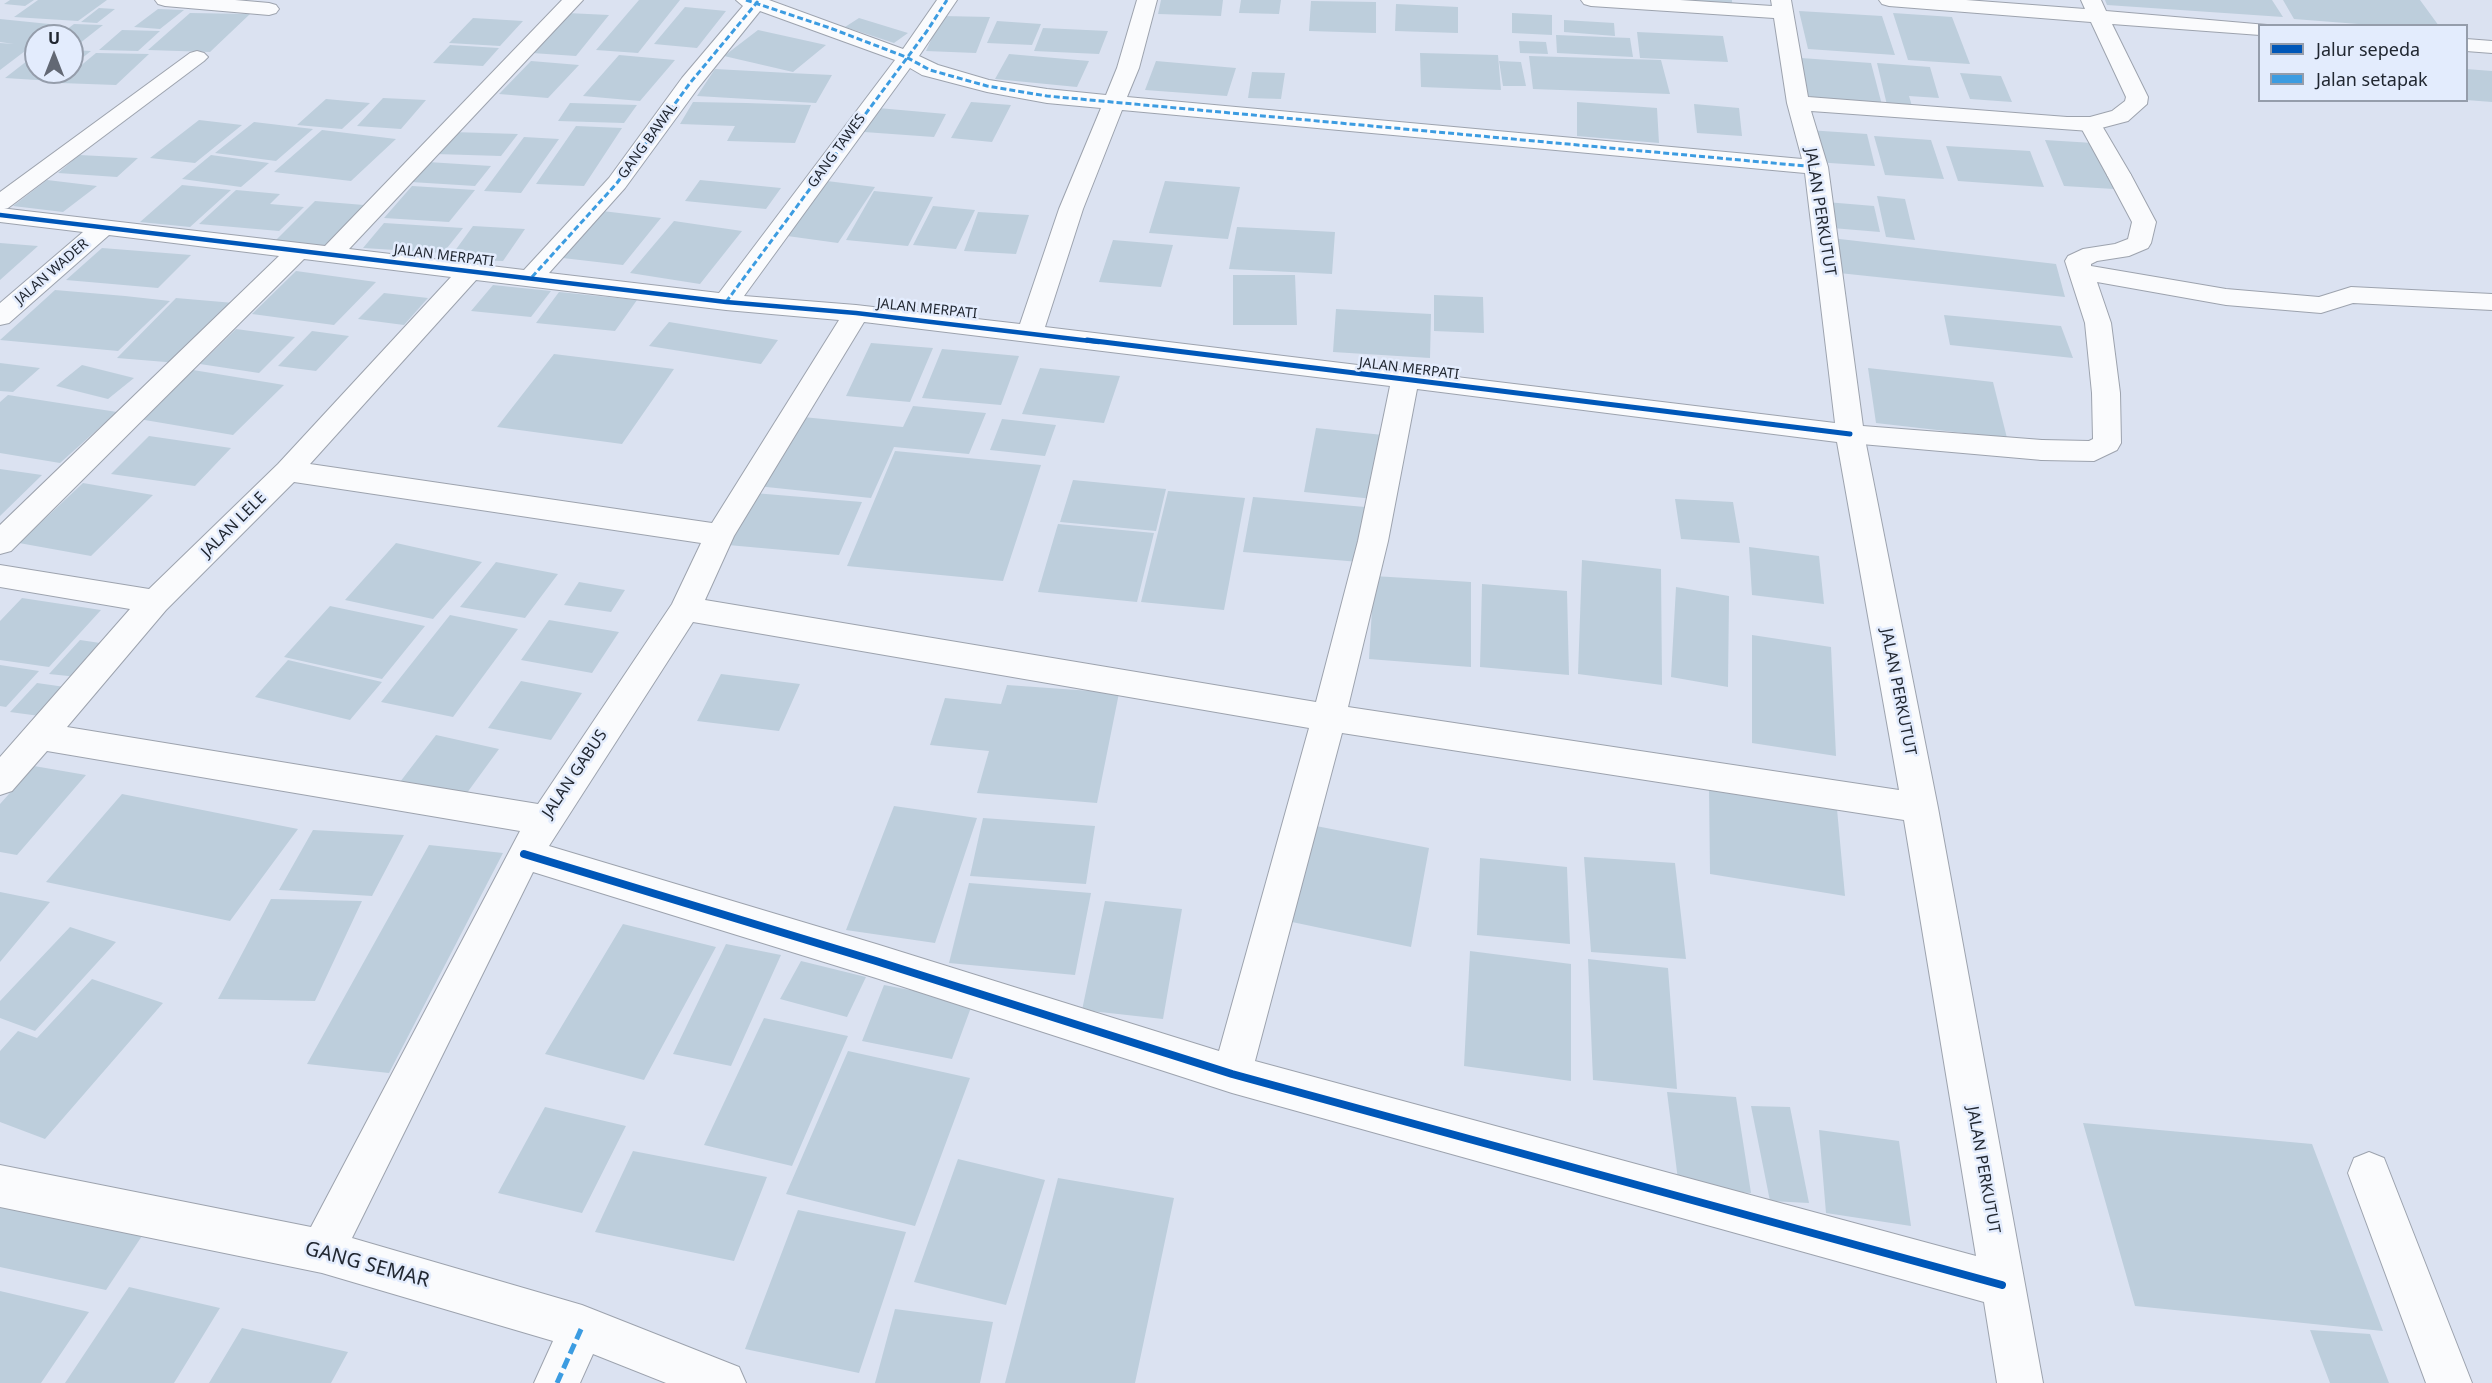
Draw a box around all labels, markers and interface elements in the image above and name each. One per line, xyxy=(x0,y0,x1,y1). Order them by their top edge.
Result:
north arrow xyxy=(24,24,84,84)
legend xyxy=(2258,24,2468,102)
text: U xyxy=(48,27,60,49)
text: Jalur sepeda xyxy=(2316,37,2420,61)
text: Jalan setapak xyxy=(2316,67,2428,91)
street label: GANG BAWAL xyxy=(615,100,681,182)
street label: GANG TAWES xyxy=(805,111,869,191)
street label: JALAN PERKUTUT xyxy=(1800,147,1840,277)
street label: JALAN WADER xyxy=(12,236,92,308)
street label: JALAN MERPATI xyxy=(393,242,495,270)
street label: JALAN MERPATI xyxy=(876,295,978,323)
street label: JALAN MERPATI xyxy=(1358,355,1460,383)
street label: JALAN LELE xyxy=(197,488,271,562)
street label: JALAN PERKUTUT xyxy=(1876,627,1920,757)
street label: JALAN GABUS xyxy=(538,726,612,822)
street label: JALAN PERKUTUT xyxy=(1962,1105,2004,1235)
street label: GANG SEMAR xyxy=(302,1237,432,1293)

